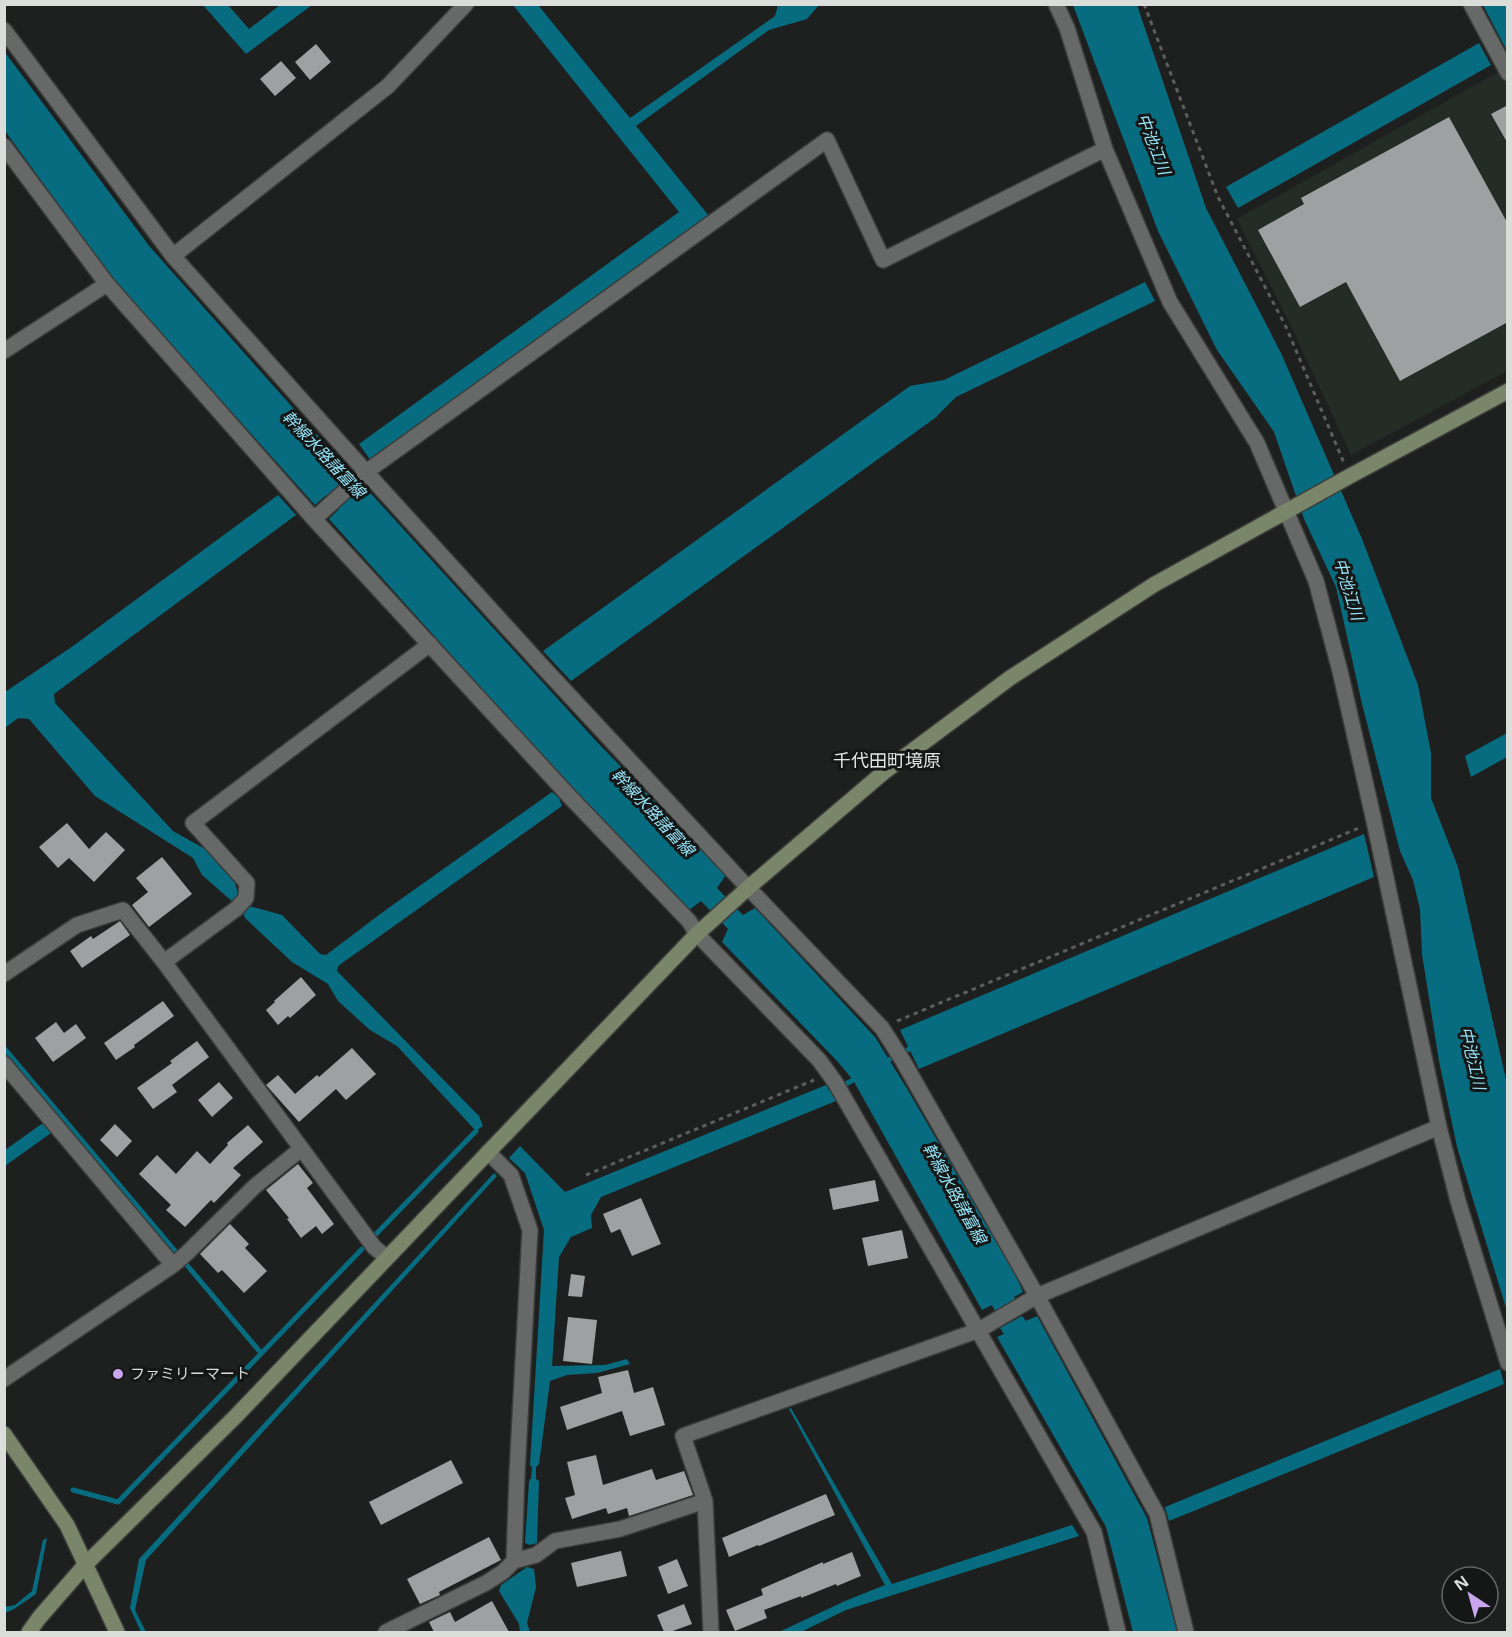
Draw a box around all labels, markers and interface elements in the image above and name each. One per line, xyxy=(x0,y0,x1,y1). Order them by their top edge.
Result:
water label: 中池江川 xyxy=(1132,110,1176,180)
water label: 幹線水路諸富線 xyxy=(278,406,372,504)
water label: 中池江川 xyxy=(1329,555,1369,625)
district label: 千代田町境原 xyxy=(833,748,941,772)
water label: 幹線水路諸富線 xyxy=(607,764,701,862)
water label: 中池江川 xyxy=(1455,1024,1491,1094)
water label: 幹線水路諸富線 xyxy=(918,1139,993,1249)
place label: ファミリーマート xyxy=(130,1363,250,1383)
marker: ファミリーマート xyxy=(111,1367,125,1381)
north arrow xyxy=(1440,1565,1500,1625)
text: N xyxy=(1449,1570,1473,1596)

